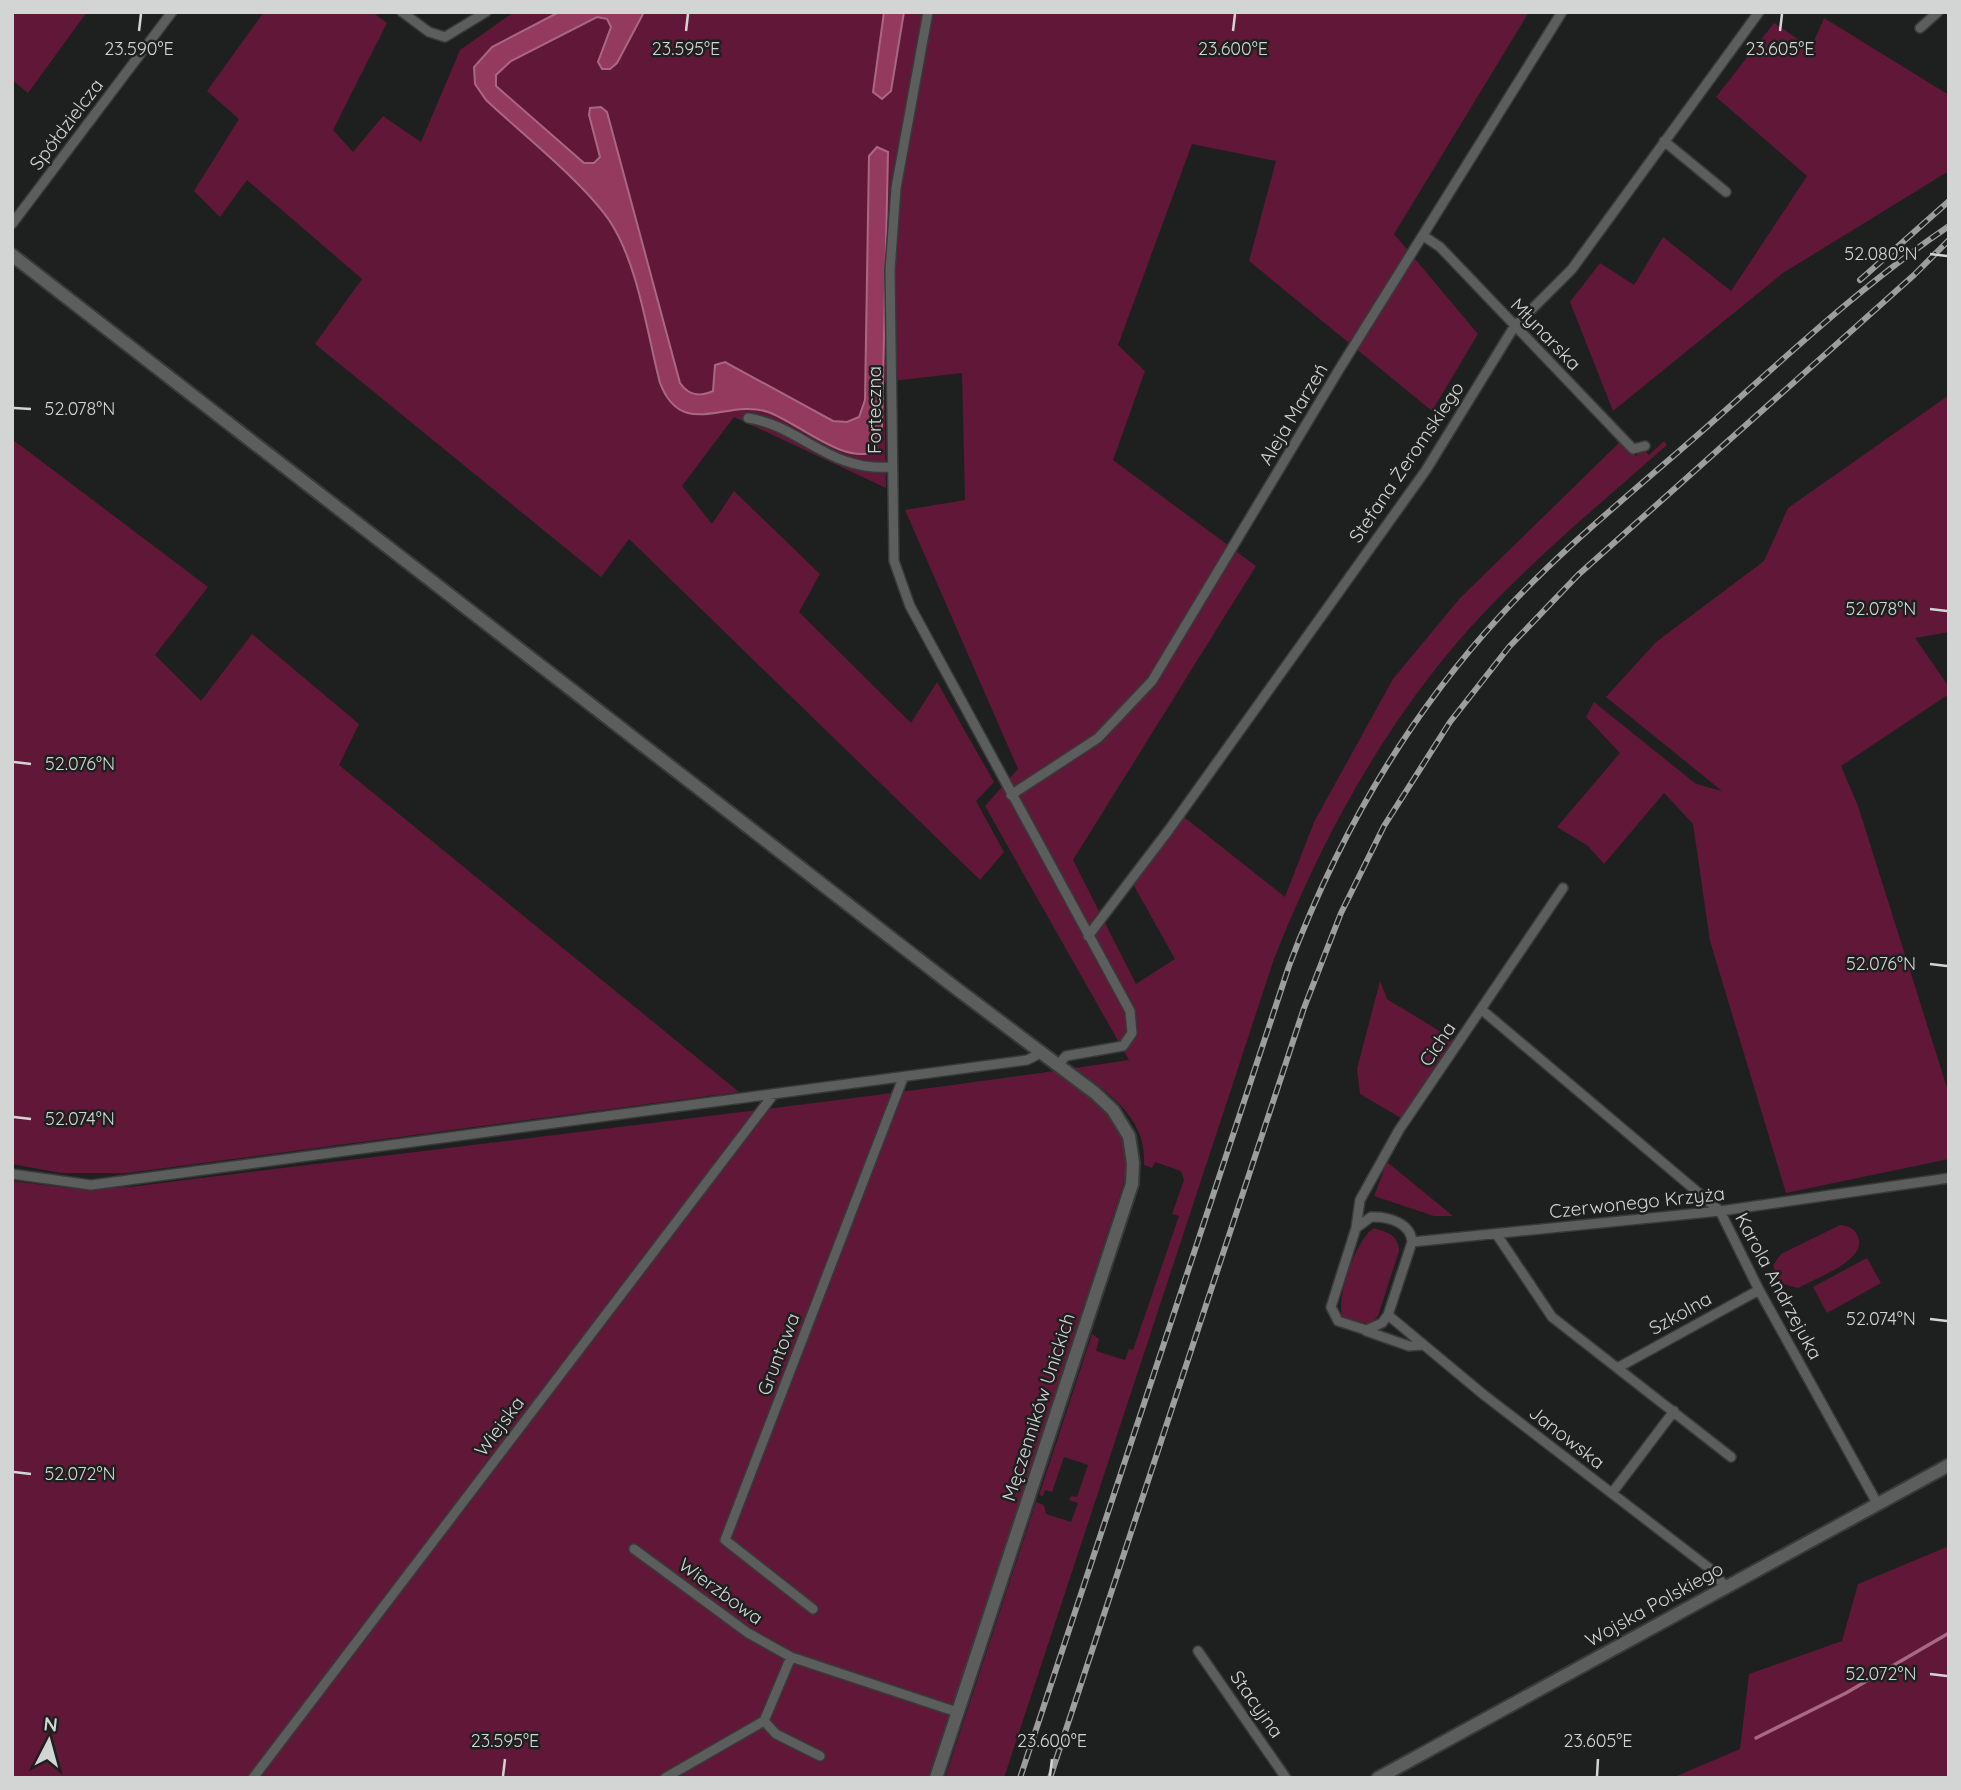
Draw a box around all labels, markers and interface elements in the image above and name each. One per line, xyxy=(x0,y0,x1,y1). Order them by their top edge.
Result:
text: 23.590°E xyxy=(104,37,174,60)
text: 23.595°E xyxy=(652,37,720,60)
text: 23.600°E xyxy=(1198,37,1268,60)
text: 23.605°E xyxy=(1745,37,1815,60)
street label: Spółdzielcza xyxy=(24,74,108,174)
text: 52.080°N xyxy=(1844,242,1918,265)
street label: Młynarska xyxy=(1506,293,1586,375)
street label: Aleja Marzeń xyxy=(1253,359,1333,469)
street label: Forteczna xyxy=(862,366,886,454)
street label: Stefana Żeromskiego xyxy=(1343,377,1469,547)
text: 52.078°N xyxy=(45,397,115,420)
text: 52.078°N xyxy=(1846,597,1916,620)
text: 52.076°N xyxy=(45,752,115,775)
text: 52.076°N xyxy=(1846,952,1916,975)
street label: Cicha xyxy=(1413,1017,1461,1071)
text: 52.074°N xyxy=(45,1107,115,1130)
street label: Czerwonego Krzyża xyxy=(1548,1181,1726,1223)
street label: Karola Andrzejuka xyxy=(1730,1208,1828,1364)
street label: Szkolna xyxy=(1644,1286,1716,1340)
text: 52.074°N xyxy=(1846,1307,1916,1330)
street label: Gruntowa xyxy=(751,1310,805,1398)
street label: Męczenników Unickich xyxy=(996,1310,1080,1504)
street label: Wiejska xyxy=(469,1391,529,1461)
street label: Janowska xyxy=(1524,1400,1610,1474)
text: 52.072°N xyxy=(44,1462,116,1485)
street label: Wierzbowa xyxy=(674,1552,768,1630)
street label: Wojska Polskiego xyxy=(1581,1556,1727,1652)
text: 52.072°N xyxy=(1845,1662,1917,1685)
street label: Stacyjna xyxy=(1225,1666,1289,1742)
north arrow xyxy=(14,1706,84,1776)
text: N xyxy=(43,1711,59,1737)
text: 23.595°E xyxy=(471,1729,539,1752)
text: 23.600°E xyxy=(1017,1729,1087,1752)
text: 23.605°E xyxy=(1563,1729,1633,1752)

